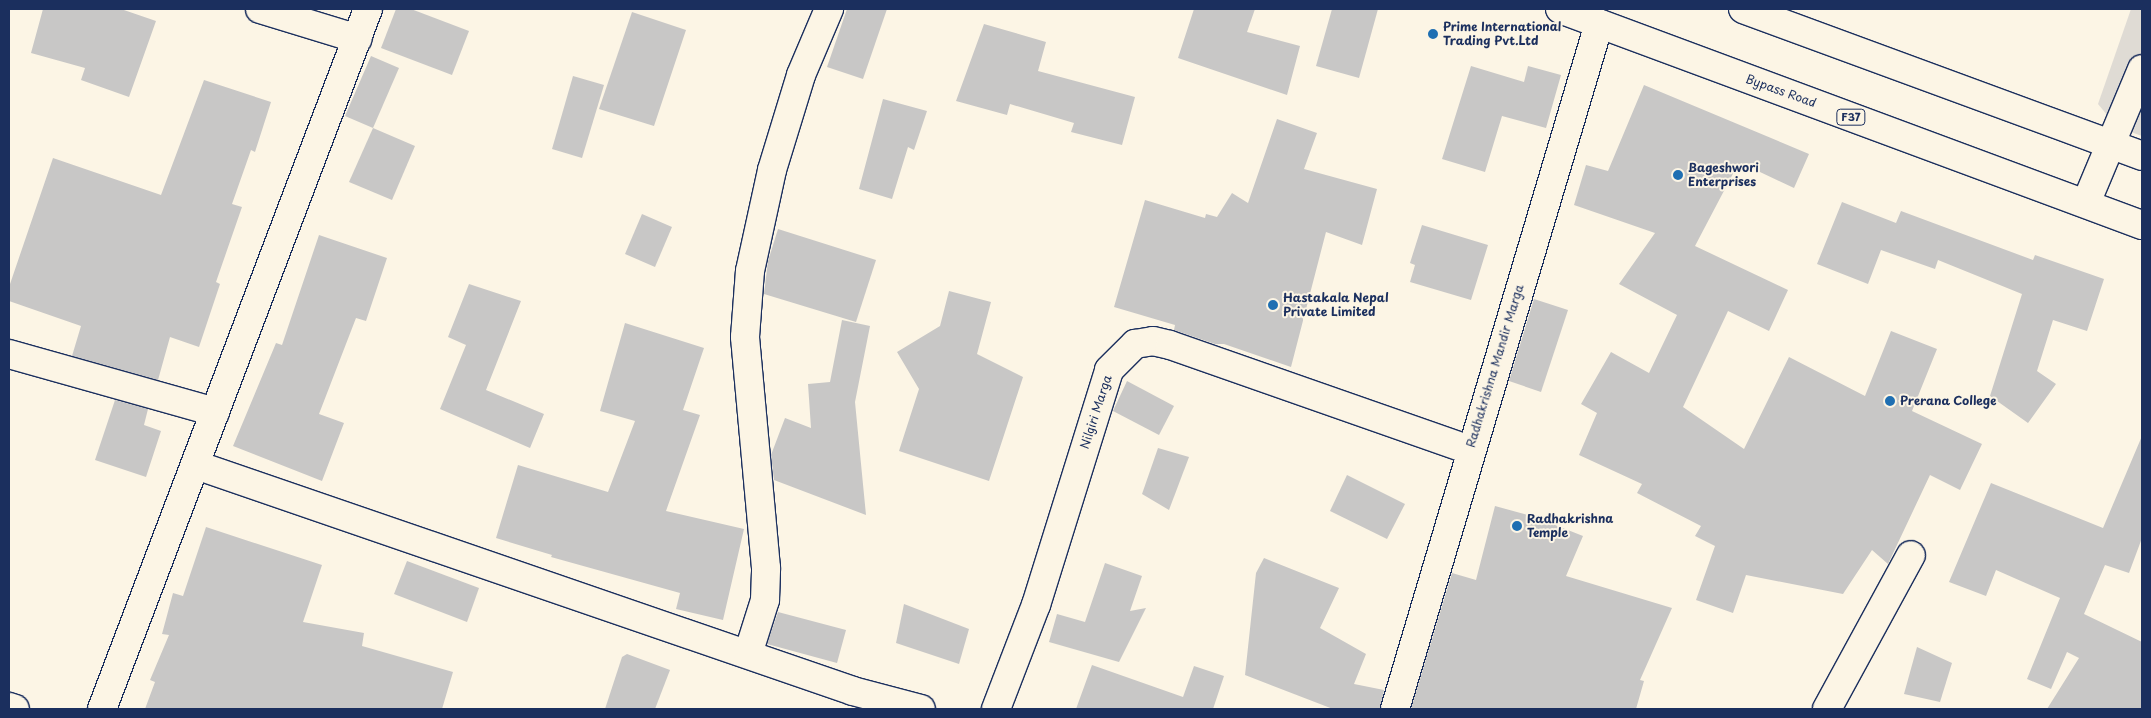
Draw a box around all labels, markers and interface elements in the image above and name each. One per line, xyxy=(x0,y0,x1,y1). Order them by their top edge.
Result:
place label: Prime International Trading Pvt.Ltd xyxy=(1443,20,1563,48)
marker: Prime International Trading Pvt.Ltd xyxy=(1427,28,1439,40)
street label: Bypass Road xyxy=(1744,72,1818,110)
road number: F37 xyxy=(1836,108,1866,125)
place label: Bageshwori Enterprises xyxy=(1688,161,1759,189)
marker: Bageshwori Enterprises xyxy=(1672,169,1684,181)
street label: Radhakrishna Mandir Marga xyxy=(1463,283,1527,449)
place label: Hastakala Nepal Private Limited xyxy=(1283,291,1389,319)
marker: Hastakala Nepal Private Limited xyxy=(1267,299,1279,311)
street label: Nilgiri Marga xyxy=(1077,373,1115,451)
place label: Prerana College xyxy=(1900,394,1997,408)
marker: Prerana College xyxy=(1884,395,1896,407)
place label: Radhakrishna Temple xyxy=(1527,512,1613,540)
marker: Radhakrishna Temple xyxy=(1511,520,1523,532)

